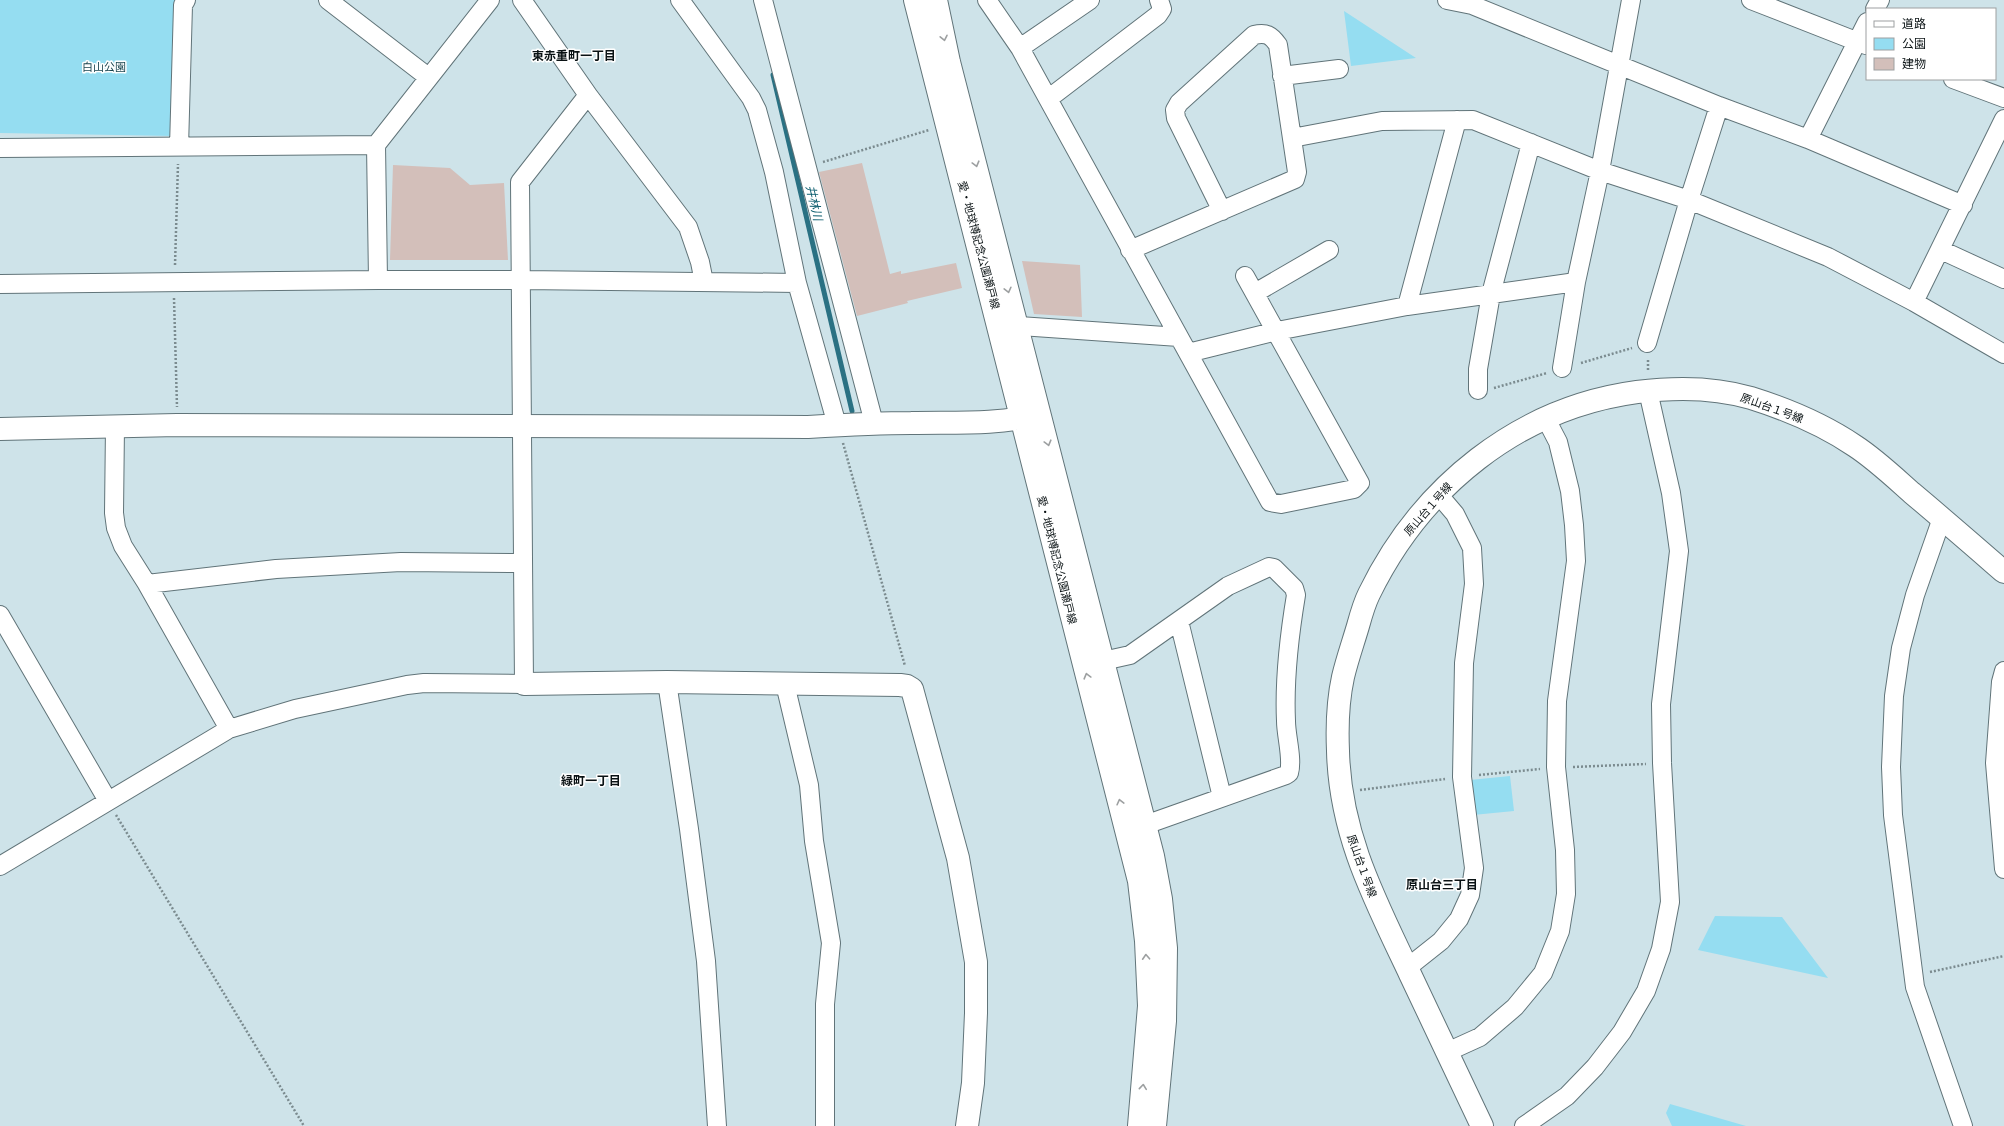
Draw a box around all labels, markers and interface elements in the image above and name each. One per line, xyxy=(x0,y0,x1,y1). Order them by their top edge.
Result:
legend xyxy=(1866,8,1996,80)
text: 道路 xyxy=(1902,16,1926,31)
one-way arrow xyxy=(939,35,947,41)
text: 公園 xyxy=(1902,36,1926,51)
district label: 東赤重町一丁目 xyxy=(532,48,616,63)
text: 建物 xyxy=(1902,56,1926,71)
park label: 白山公園 xyxy=(82,60,126,74)
one-way arrow xyxy=(971,160,980,167)
street label: 愛・地球博記念公園瀬戸線 xyxy=(955,179,1003,311)
water label: 井林川 xyxy=(803,184,826,224)
one-way arrow xyxy=(1004,287,1012,293)
street label: 原山台１号線 xyxy=(1739,390,1805,426)
one-way arrow xyxy=(1043,439,1052,446)
street label: 原山台１号線 xyxy=(1401,480,1455,538)
street label: 愛・地球博記念公園瀬戸線 xyxy=(1034,494,1080,626)
one-way arrow xyxy=(1083,673,1092,680)
district label: 緑町一丁目 xyxy=(561,773,621,788)
one-way arrow xyxy=(1116,799,1124,805)
street label: 原山台１号線 xyxy=(1344,833,1380,899)
district label: 原山台三丁目 xyxy=(1406,877,1478,892)
one-way arrow xyxy=(1142,954,1151,960)
one-way arrow xyxy=(1139,1084,1148,1090)

